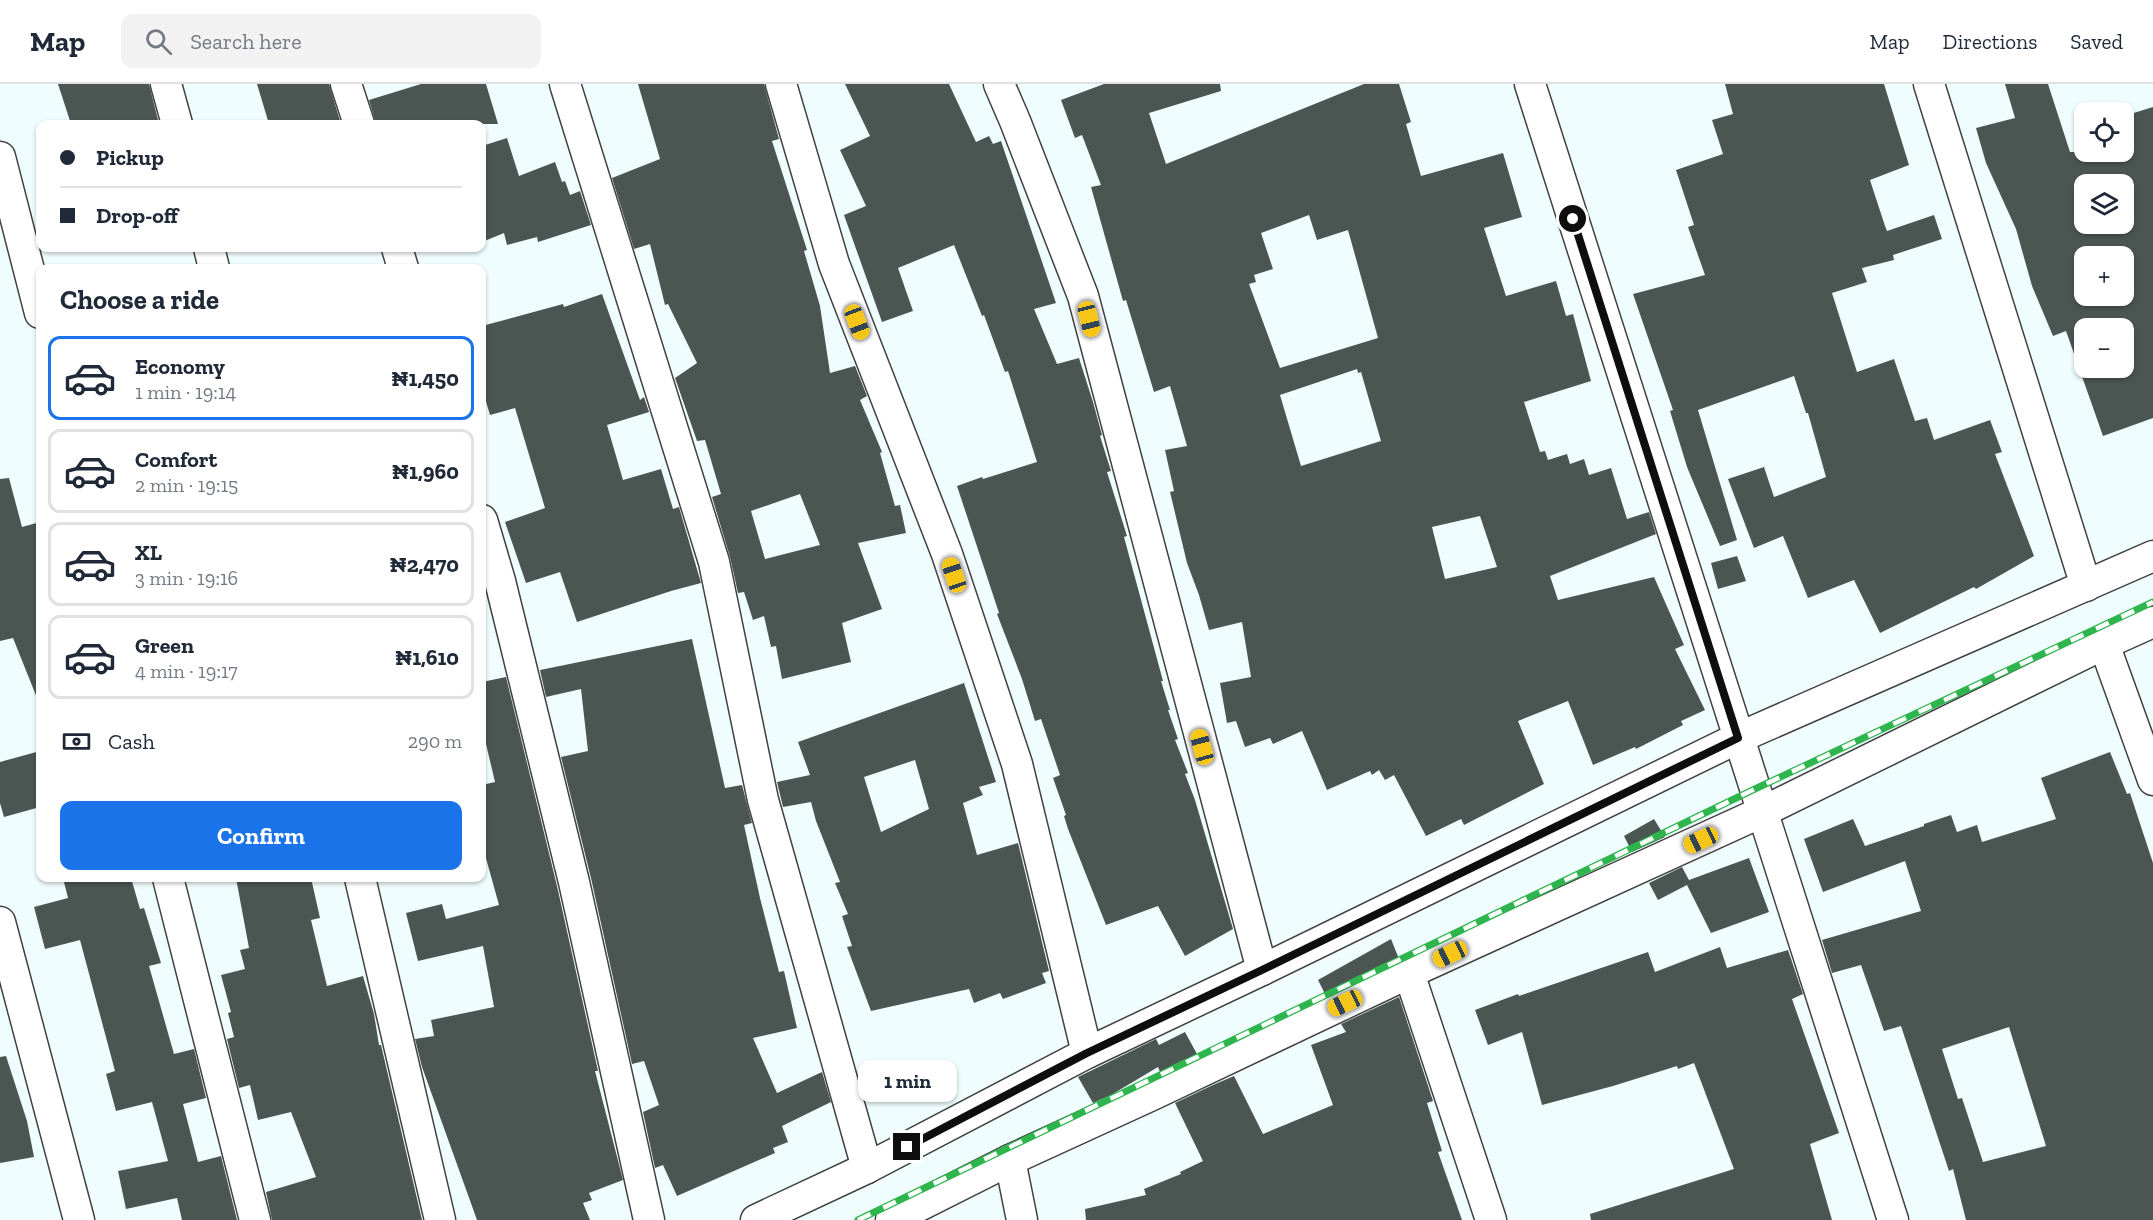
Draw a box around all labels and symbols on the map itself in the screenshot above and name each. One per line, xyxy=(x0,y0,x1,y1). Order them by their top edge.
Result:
route start xyxy=(1559,205,1586,232)
car xyxy=(1076,299,1102,339)
car xyxy=(842,302,872,342)
car xyxy=(940,555,968,595)
car xyxy=(1189,727,1215,767)
car xyxy=(1681,824,1721,856)
car xyxy=(1430,938,1470,970)
car xyxy=(1325,987,1365,1019)
callout: 1 min xyxy=(858,1060,956,1102)
route end xyxy=(893,1133,920,1160)

